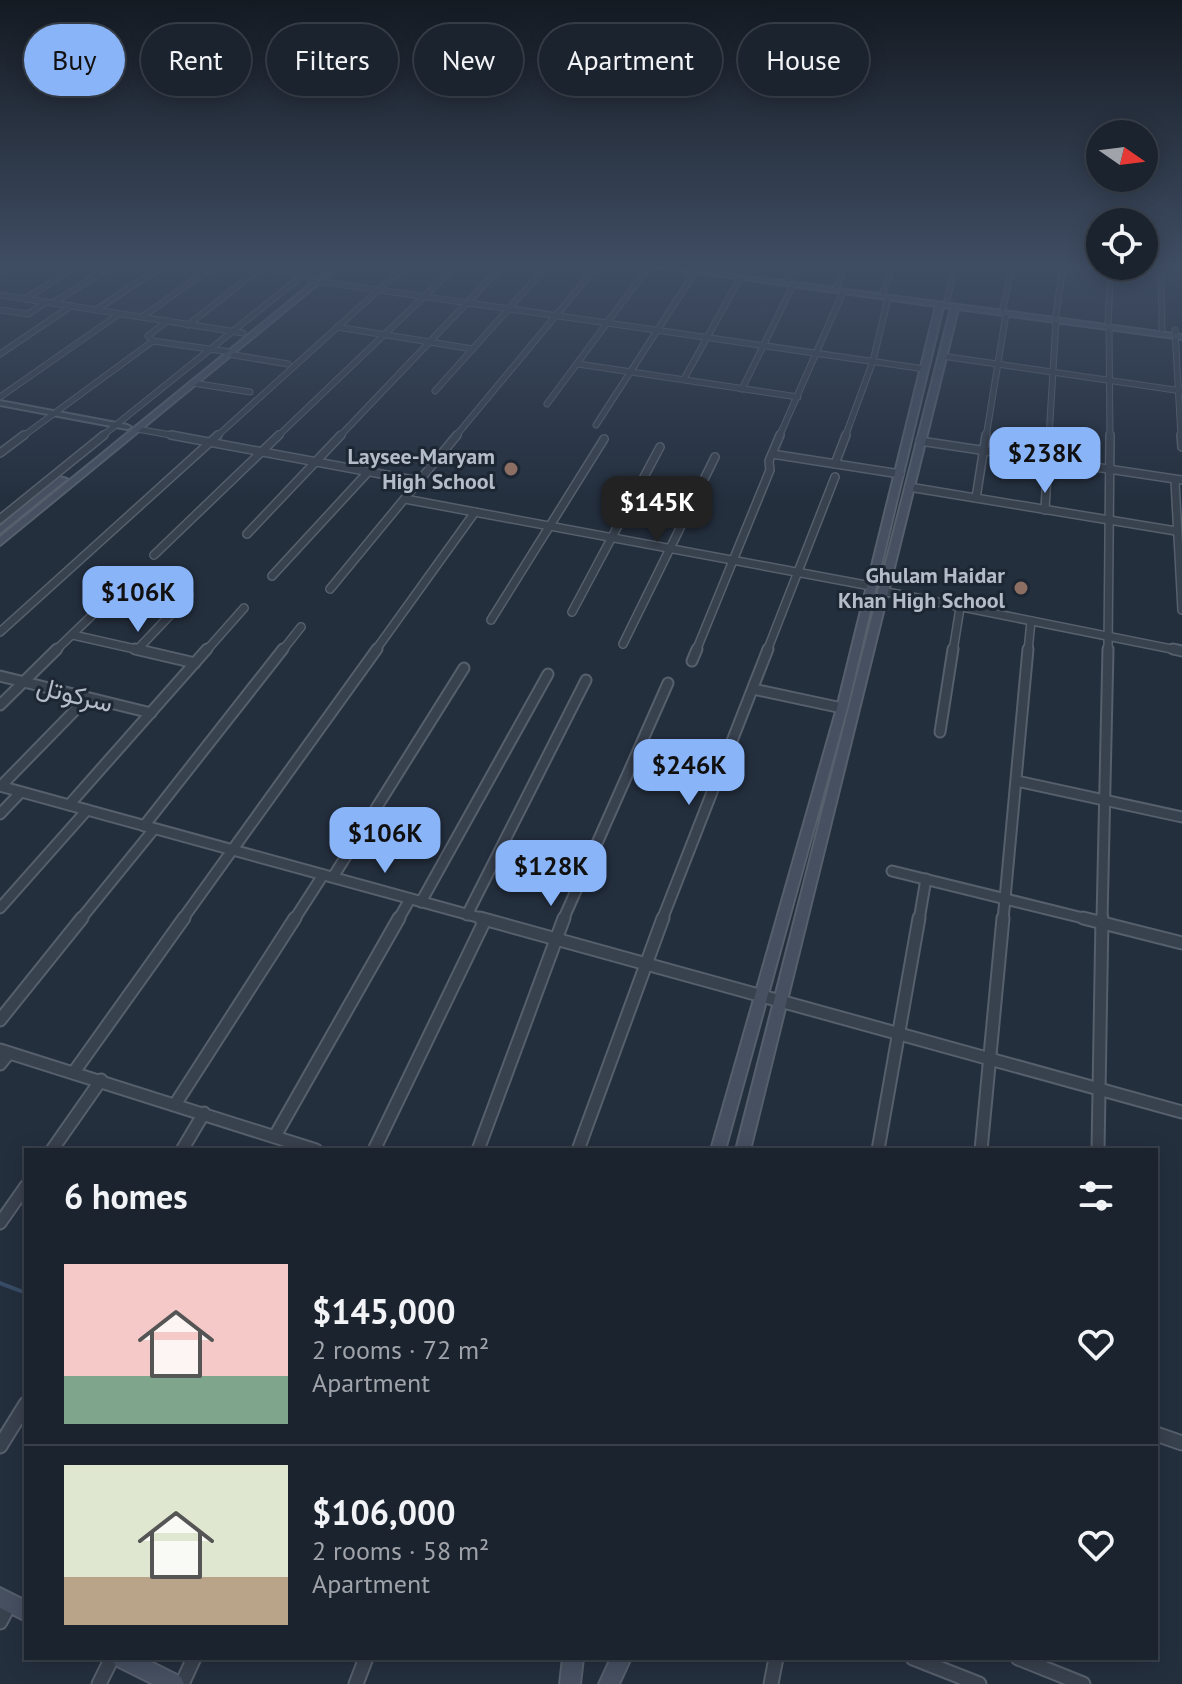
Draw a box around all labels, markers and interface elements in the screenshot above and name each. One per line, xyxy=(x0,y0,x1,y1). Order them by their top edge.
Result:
chip: Buy xyxy=(24,24,125,96)
chip: Rent xyxy=(141,24,251,96)
chip: Filters xyxy=(267,24,398,96)
chip: New xyxy=(414,24,523,96)
chip: Apartment xyxy=(539,24,722,96)
chip: House xyxy=(738,24,869,96)
north arrow xyxy=(1086,120,1158,192)
map controls xyxy=(1086,120,1158,280)
button: locate xyxy=(1086,208,1158,280)
pin: $238K xyxy=(989,427,1101,495)
text: $238K xyxy=(1007,436,1083,469)
place label: Laysee-Maryam High School xyxy=(347,442,496,495)
marker: Laysee-Maryam High School xyxy=(502,460,520,478)
pin: $145K xyxy=(601,476,713,544)
text: $145K xyxy=(619,485,695,518)
place label: Ghulam Haidar Khan High School xyxy=(838,561,1006,614)
pin: $106K xyxy=(82,566,194,634)
text: $106K xyxy=(100,575,176,608)
marker: Ghulam Haidar Khan High School xyxy=(1012,579,1030,597)
street label: سرکوتل xyxy=(34,669,116,719)
pin: $246K xyxy=(633,739,745,807)
text: $246K xyxy=(651,748,727,781)
pin: $106K xyxy=(329,807,441,875)
text: $106K xyxy=(347,816,423,849)
pin: $128K xyxy=(495,840,607,908)
text: $128K xyxy=(513,849,589,882)
text: 6 homes xyxy=(64,1174,188,1218)
icon: filters xyxy=(1074,1174,1118,1218)
text: $145,000 xyxy=(312,1289,456,1333)
icon: home xyxy=(128,1296,224,1392)
icon: heart xyxy=(1074,1322,1118,1366)
text: 2 rooms · 72 m² xyxy=(312,1333,489,1366)
text: Apartment xyxy=(312,1366,430,1399)
text: $106,000 xyxy=(312,1490,456,1534)
icon: home xyxy=(128,1497,224,1593)
icon: heart xyxy=(1074,1523,1118,1567)
text: 2 rooms · 58 m² xyxy=(312,1534,489,1567)
text: Apartment xyxy=(312,1567,430,1600)

